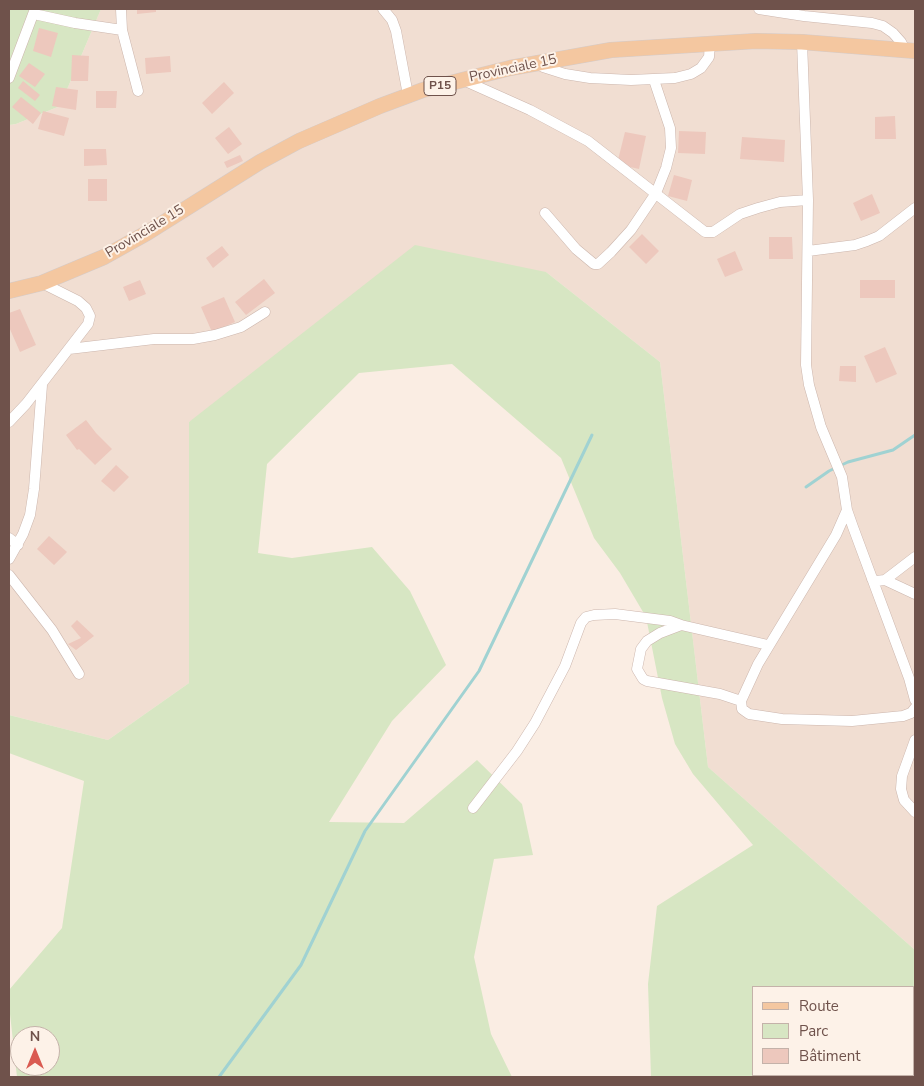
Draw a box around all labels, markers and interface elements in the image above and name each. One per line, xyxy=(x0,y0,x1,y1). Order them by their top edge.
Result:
street label: Provinciale 15 xyxy=(468,52,558,86)
road number: P15 xyxy=(424,76,456,95)
street label: Provinciale 15 xyxy=(103,202,187,262)
legend xyxy=(752,986,914,1076)
text: Route xyxy=(799,996,839,1016)
text: Parc xyxy=(799,1021,828,1041)
north arrow xyxy=(10,1026,60,1076)
text: N xyxy=(30,1027,40,1046)
text: Bâtiment xyxy=(799,1046,860,1066)

